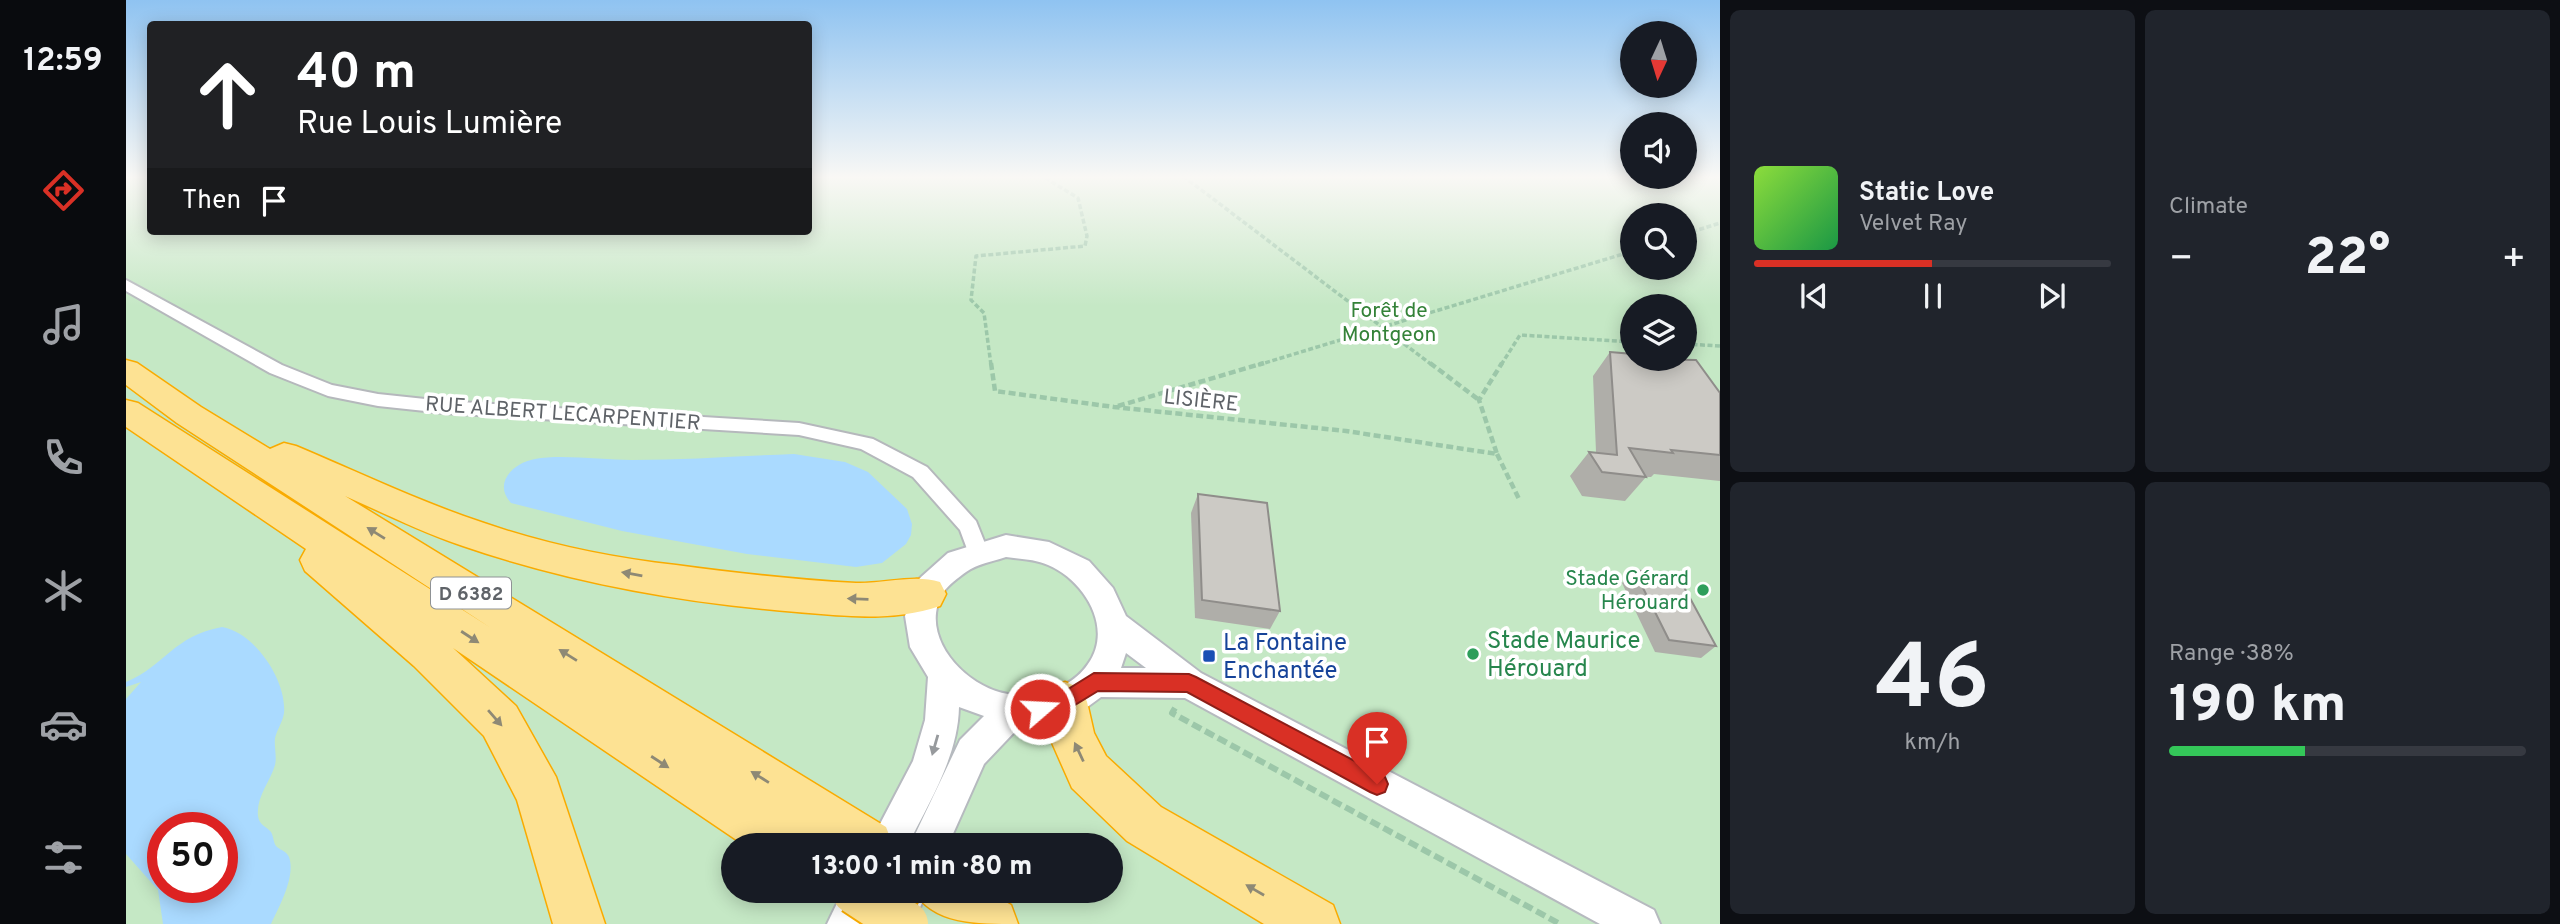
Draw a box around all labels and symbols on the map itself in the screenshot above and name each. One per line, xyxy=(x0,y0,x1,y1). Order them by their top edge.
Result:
north arrow xyxy=(1620,21,1698,98)
park label: Forêt de Montgeon xyxy=(1342,298,1436,349)
street label: LISIÈRE xyxy=(1162,383,1240,419)
street label: RUE ALBERT LECARPENTIER xyxy=(424,391,702,438)
one-way arrow xyxy=(366,527,385,540)
place label: Stade Gérard Hérouard xyxy=(1565,566,1689,617)
one-way arrow xyxy=(621,568,643,579)
road number: D 6382 xyxy=(431,578,511,608)
marker: Stade Gérard Hérouard xyxy=(1695,582,1711,598)
one-way arrow xyxy=(847,594,869,605)
place label: Stade Maurice Hérouard xyxy=(1487,627,1640,685)
place label: La Fontaine Enchantée xyxy=(1223,629,1347,687)
one-way arrow xyxy=(461,630,479,644)
marker: Stade Maurice Hérouard xyxy=(1465,646,1481,662)
one-way arrow xyxy=(558,648,578,661)
marker: La Fontaine Enchantée xyxy=(1201,648,1217,664)
position arrow xyxy=(1003,672,1077,746)
one-way arrow xyxy=(487,709,503,727)
pin xyxy=(1347,712,1407,784)
one-way arrow xyxy=(929,734,940,756)
one-way arrow xyxy=(1073,742,1085,762)
one-way arrow xyxy=(651,755,669,769)
one-way arrow xyxy=(750,770,770,783)
speed limit sign: 50 xyxy=(147,812,238,903)
one-way arrow xyxy=(1246,883,1265,896)

